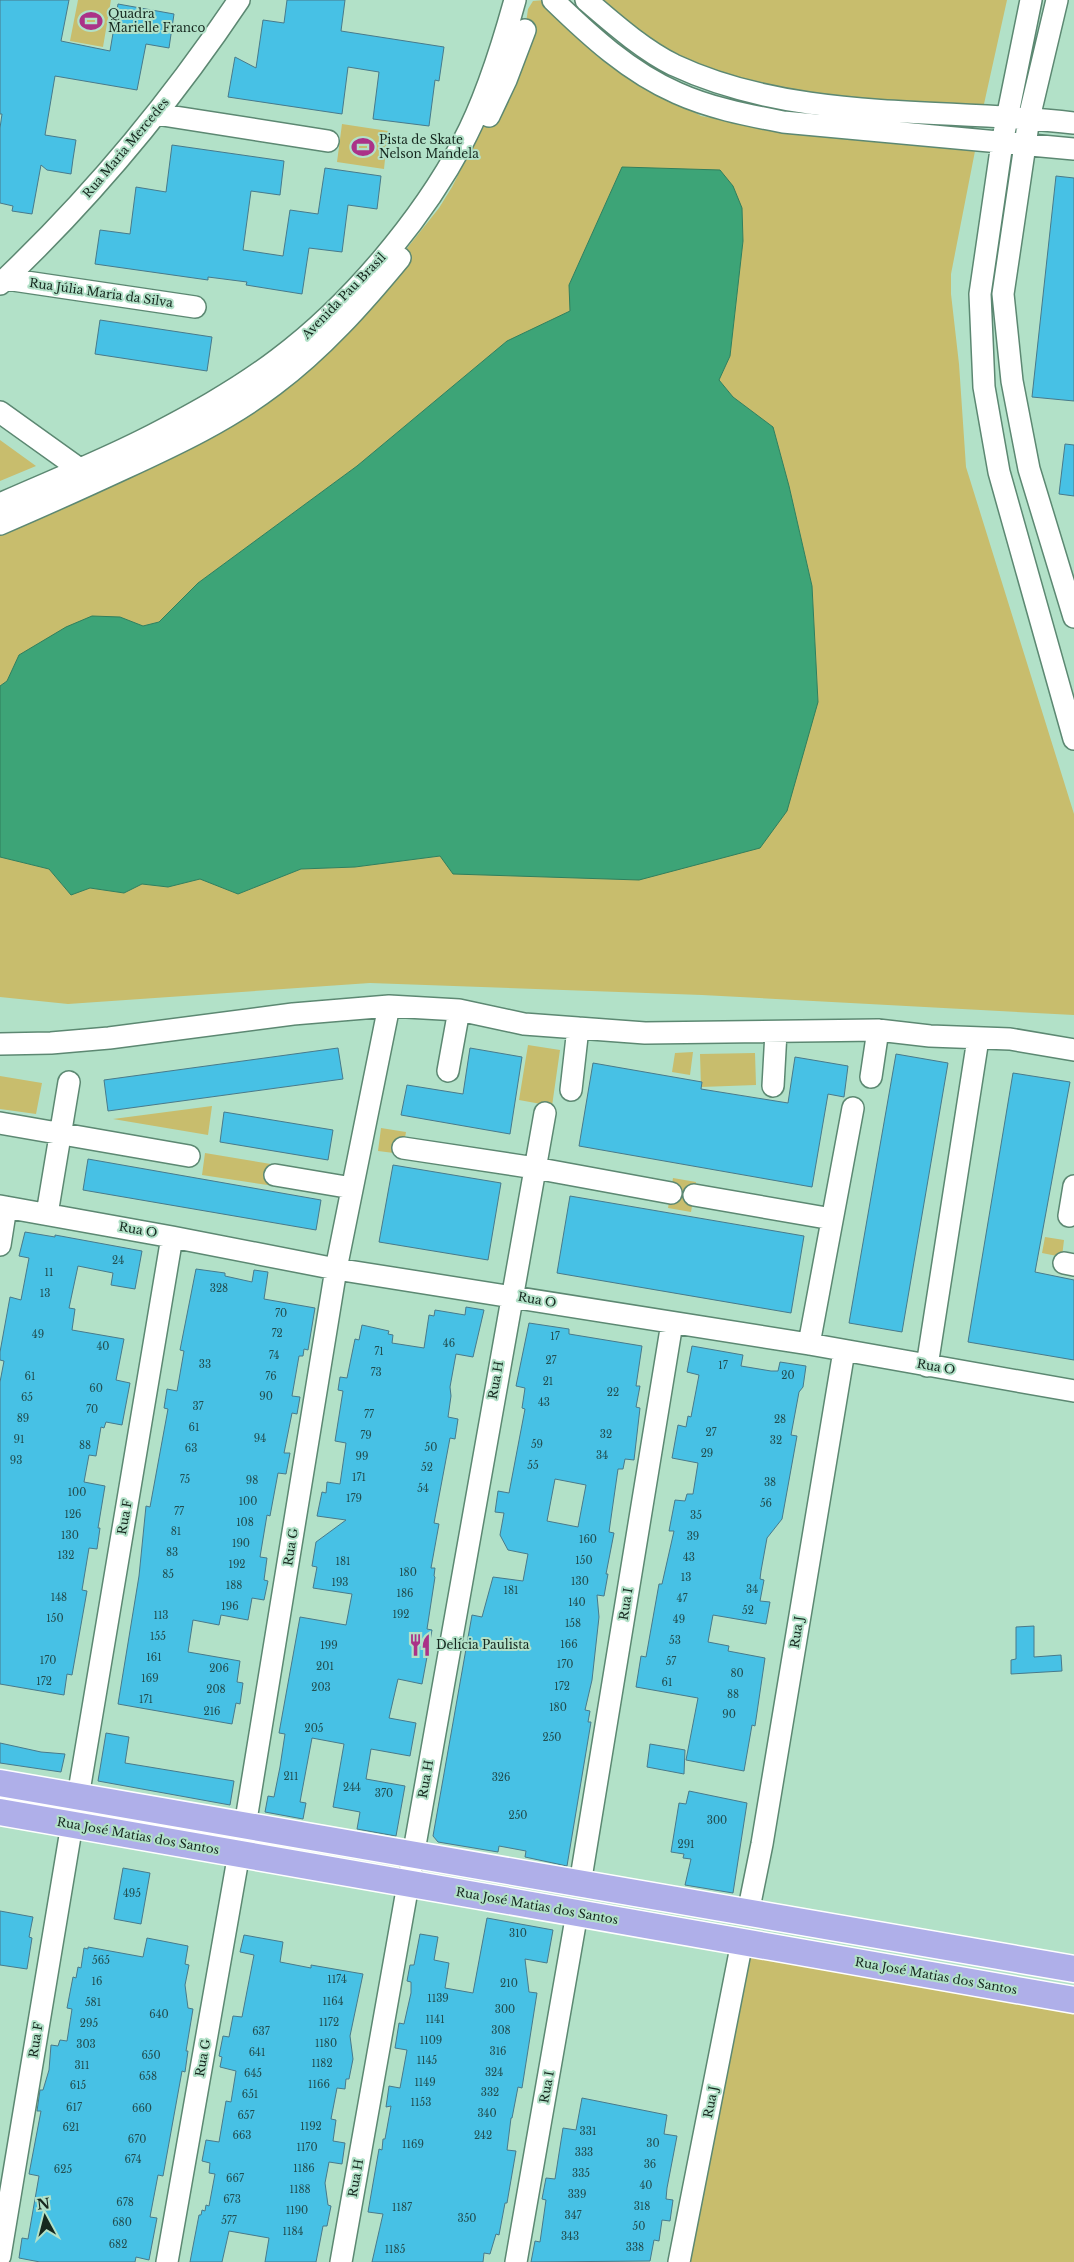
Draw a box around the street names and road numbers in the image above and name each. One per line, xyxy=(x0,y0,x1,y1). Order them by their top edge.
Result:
street label: Rua Maria Mercedes xyxy=(79,95,172,201)
street label: Avenida Pau Brasil xyxy=(298,249,389,343)
street label: Rua Júlia Maria da Silva xyxy=(28,275,174,310)
street label: Rua O xyxy=(118,1219,159,1240)
street label: Rua O xyxy=(517,1289,558,1310)
street label: Rua O xyxy=(916,1356,957,1377)
street label: Rua H xyxy=(485,1360,506,1400)
street label: Rua F xyxy=(114,1498,135,1536)
street label: Rua G xyxy=(280,1526,301,1567)
street label: Rua I xyxy=(616,1587,635,1621)
street label: Rua J xyxy=(787,1615,806,1649)
street label: Rua H xyxy=(415,1759,436,1799)
street label: Rua José Matias dos Santos xyxy=(56,1814,220,1857)
street label: Rua José Matias dos Santos xyxy=(455,1884,619,1927)
street label: Rua José Matias dos Santos xyxy=(854,1954,1018,1997)
street label: Rua F xyxy=(25,2021,46,2059)
street label: Rua G xyxy=(192,2037,213,2078)
street label: Rua I xyxy=(536,2070,557,2104)
street label: Rua J xyxy=(700,2084,721,2119)
street label: Rua H xyxy=(345,2158,366,2198)

